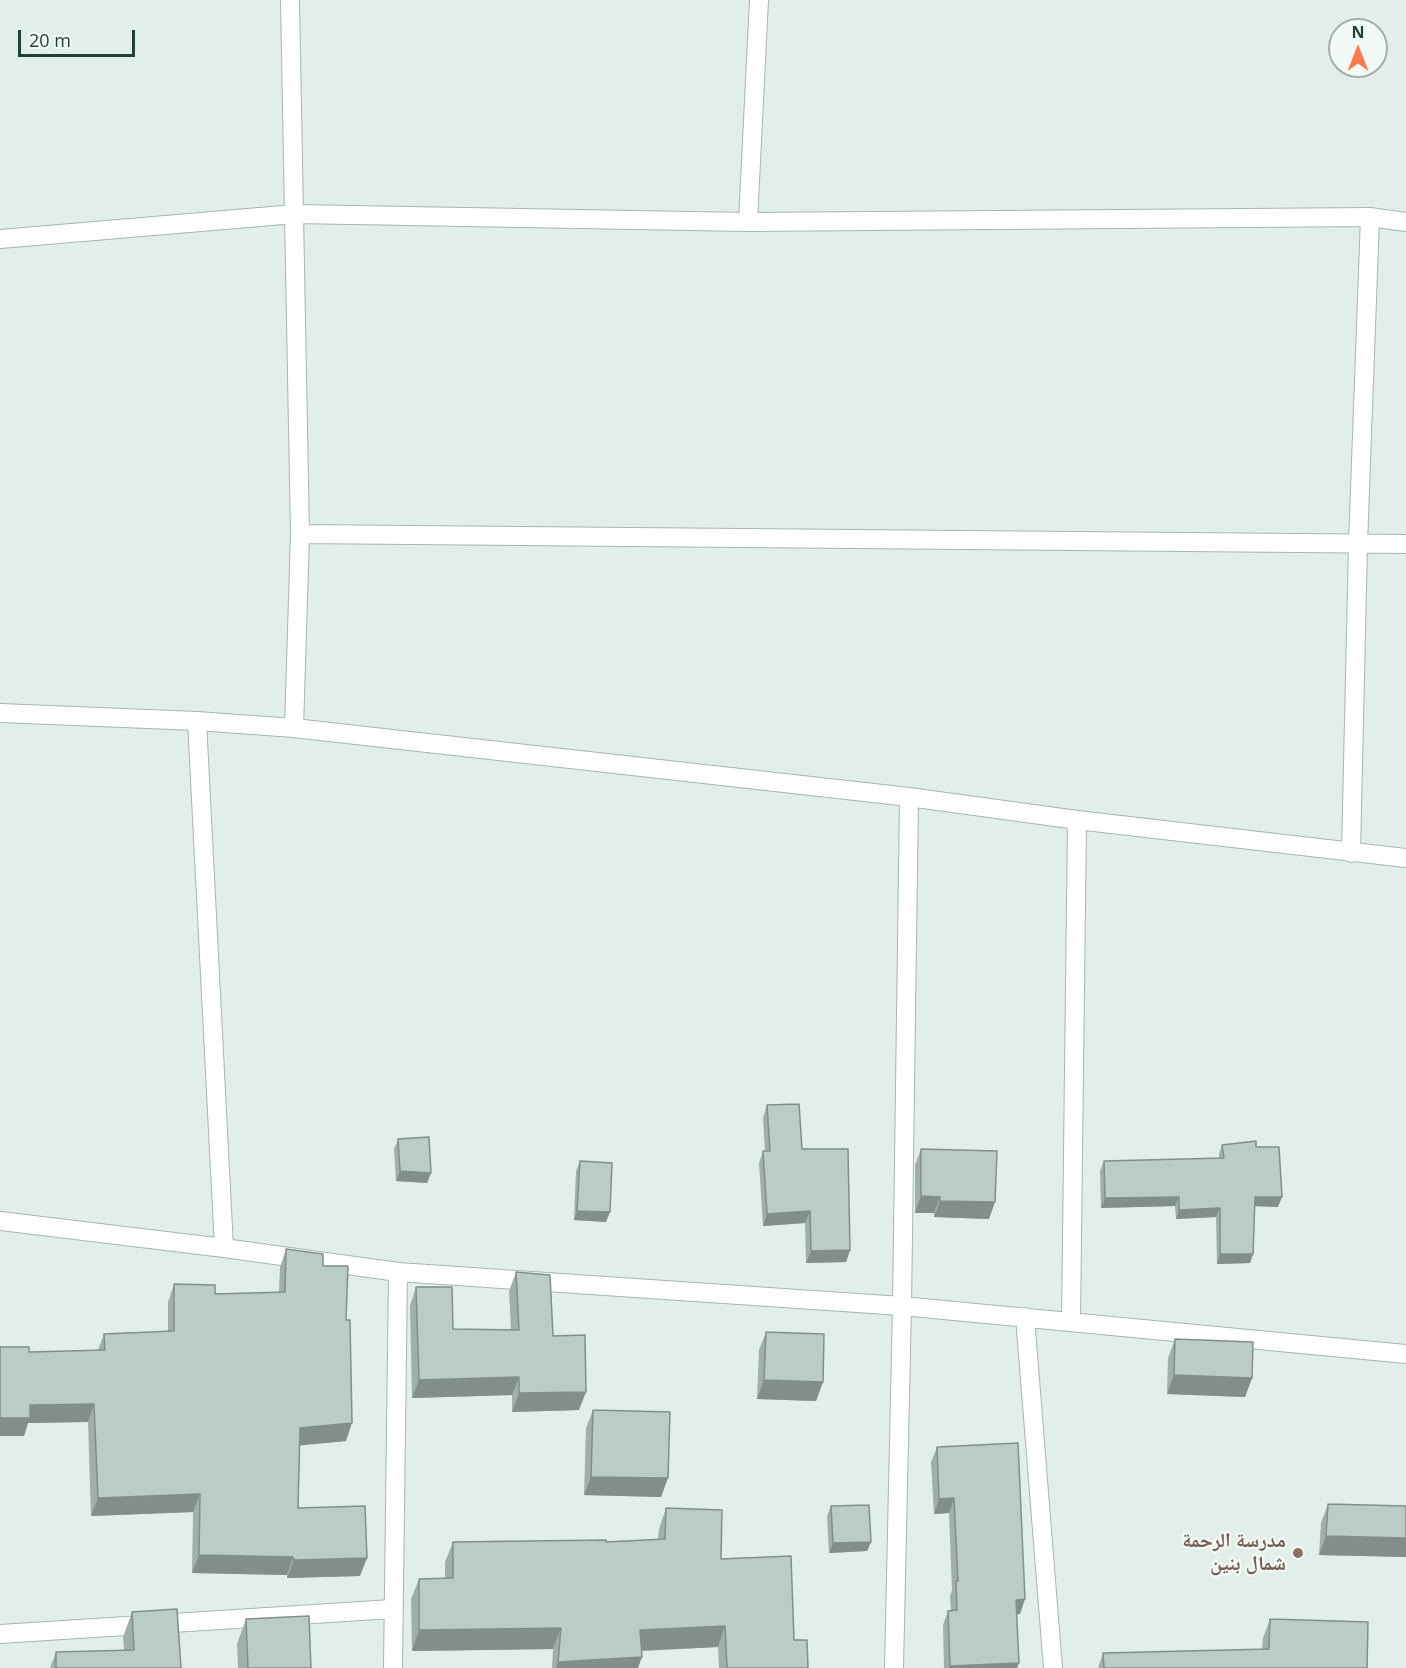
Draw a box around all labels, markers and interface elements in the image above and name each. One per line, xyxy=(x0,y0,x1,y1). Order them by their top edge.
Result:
scale bar xyxy=(21,18,138,56)
north arrow xyxy=(1328,18,1388,78)
text: N xyxy=(1351,21,1365,43)
text: 20 m xyxy=(29,28,71,52)
place label: مدرسة الرحمة شمال بنين xyxy=(1182,1529,1286,1576)
marker: مدرسة الرحمة شمال بنين xyxy=(1291,1546,1305,1560)

